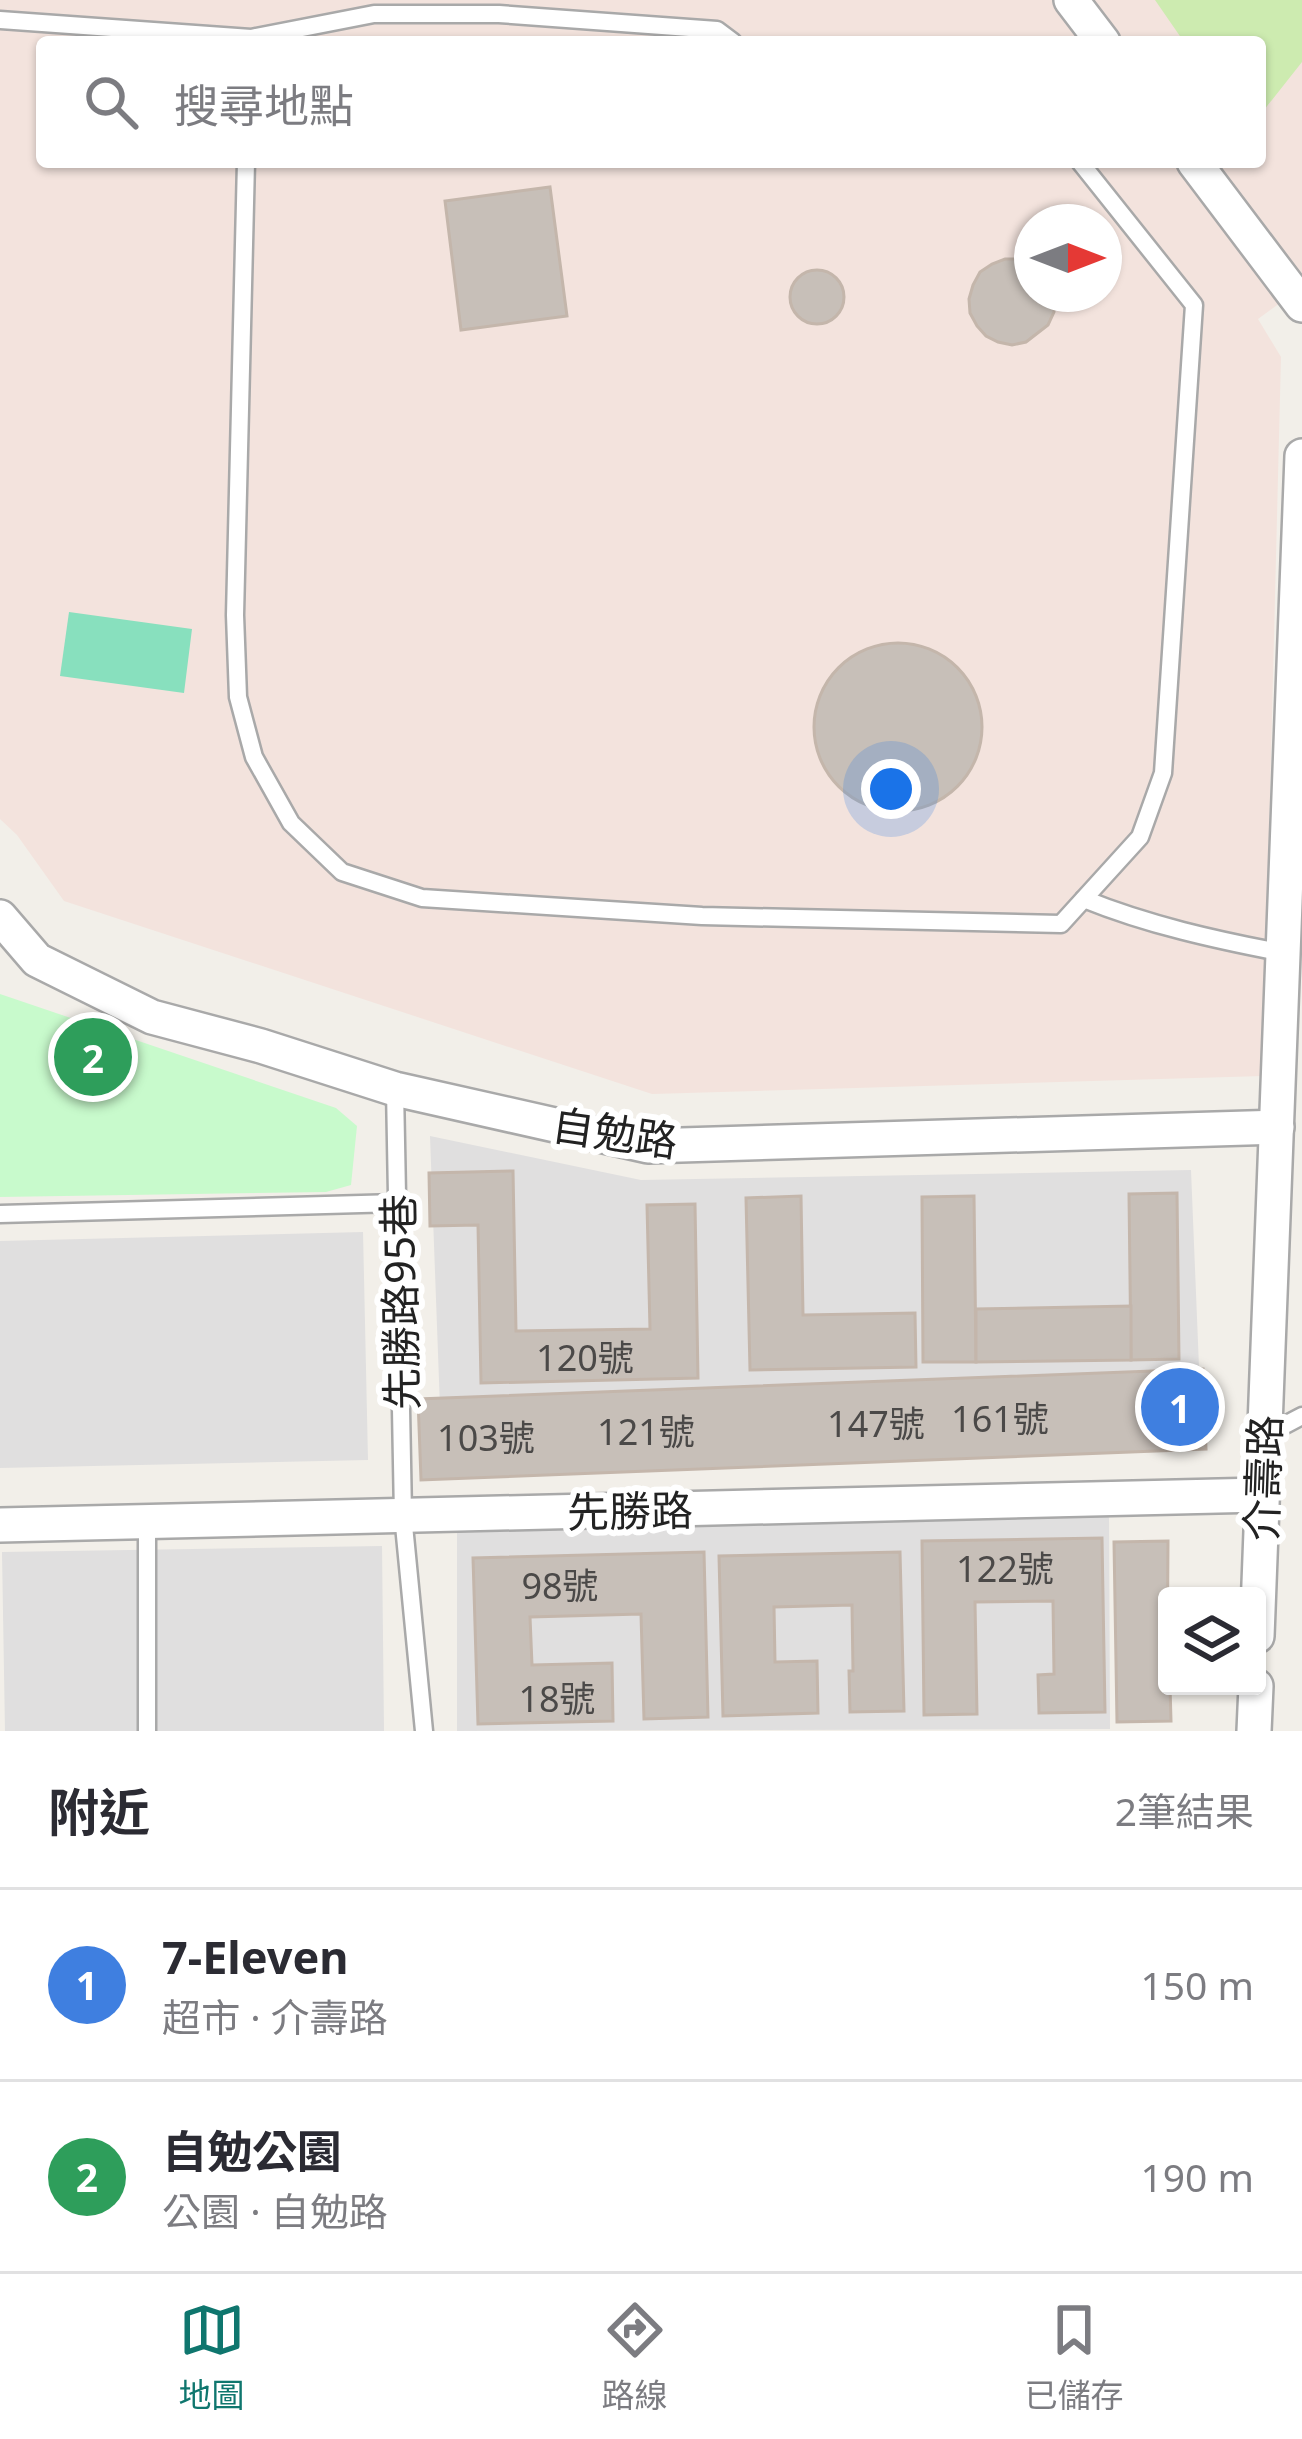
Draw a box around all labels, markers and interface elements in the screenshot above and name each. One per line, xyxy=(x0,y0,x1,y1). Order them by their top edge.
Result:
search box xyxy=(36,36,1266,168)
icon: search xyxy=(78,69,144,135)
text: 搜尋地點 xyxy=(174,74,354,135)
north arrow xyxy=(1014,204,1122,312)
your location xyxy=(861,759,921,819)
pin: 2 xyxy=(54,1012,132,1102)
street label: 自勉路 xyxy=(549,1095,681,1169)
street label: 先勝路95巷 xyxy=(369,1193,429,1411)
house number: 120號 xyxy=(536,1333,634,1382)
pin: 1 xyxy=(1141,1362,1219,1452)
house number: 161號 xyxy=(951,1394,1049,1443)
house number: 147號 xyxy=(827,1399,925,1448)
house number: 121號 xyxy=(597,1407,695,1456)
house number: 103號 xyxy=(437,1413,535,1462)
street label: 介壽路 xyxy=(1231,1414,1293,1542)
street label: 先勝路 xyxy=(567,1480,693,1540)
house number: 122號 xyxy=(956,1544,1054,1593)
house number: 98號 xyxy=(521,1561,599,1610)
map controls xyxy=(1158,1587,1266,1695)
button: layers xyxy=(1158,1587,1266,1695)
house number: 18號 xyxy=(518,1674,596,1723)
text: 附近 xyxy=(48,1776,150,1846)
text: 2筆結果 xyxy=(1115,1784,1254,1837)
text: 7-Eleven xyxy=(162,1926,349,1987)
text: 1 xyxy=(76,1958,98,2011)
text: 150 m xyxy=(1140,1958,1254,2011)
text: 超市 · 介壽路 xyxy=(162,1990,388,2043)
text: 自勉公園 xyxy=(162,2120,342,2181)
text: 2 xyxy=(76,2150,98,2203)
text: 190 m xyxy=(1140,2150,1254,2203)
text: 公園 · 自勉路 xyxy=(162,2184,388,2237)
tab: 地圖 xyxy=(179,2297,245,2417)
tab: 路線 xyxy=(602,2297,668,2417)
tab: 已儲存 xyxy=(1025,2297,1124,2417)

